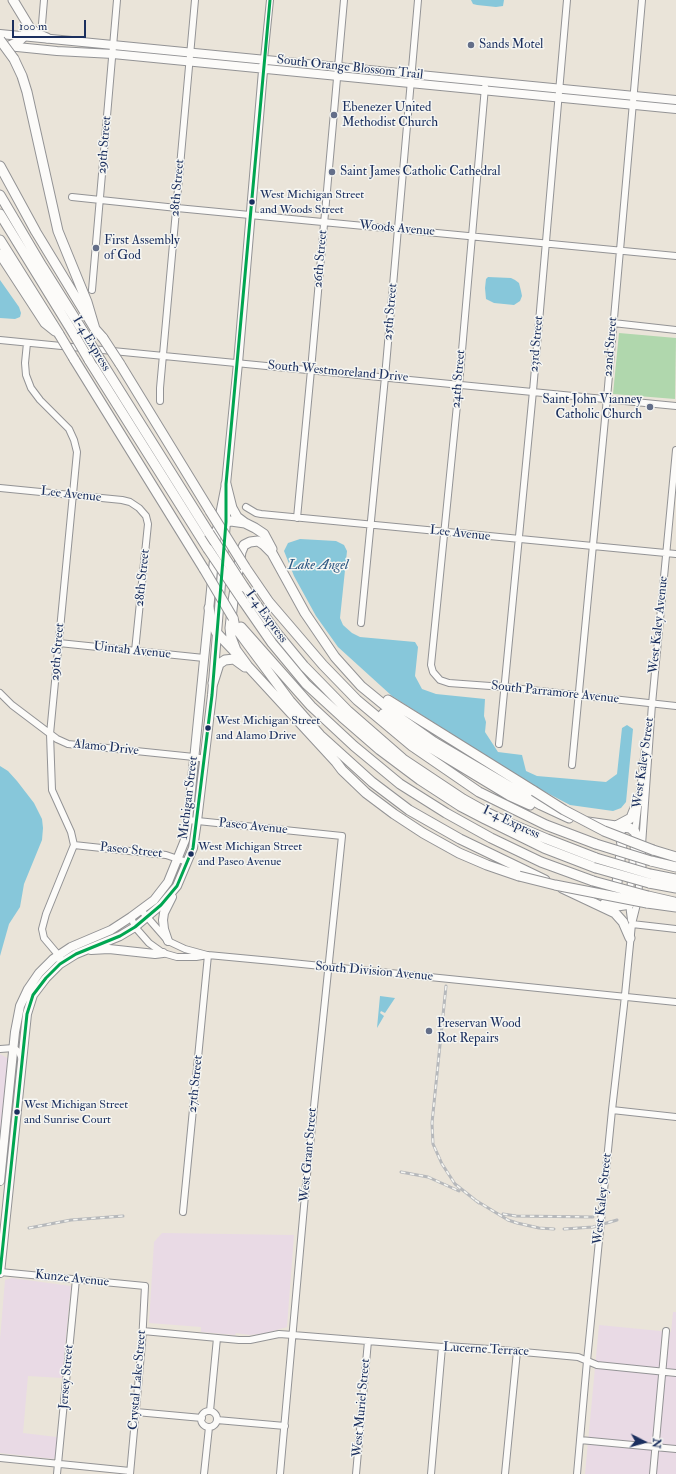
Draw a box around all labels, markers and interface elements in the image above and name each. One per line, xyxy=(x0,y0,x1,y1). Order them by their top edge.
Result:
scale bar xyxy=(14,12,88,38)
text: 100 m xyxy=(19,19,47,34)
place label: Sands Motel xyxy=(479,37,543,53)
marker: Sands Motel xyxy=(466,40,476,50)
street label: South Orange Blossom Trail xyxy=(276,53,424,83)
place label: Ebenezer United Methodist Church xyxy=(342,100,438,131)
marker: Ebenezer United Methodist Church xyxy=(329,110,339,120)
street label: 29th Street xyxy=(95,115,115,175)
street label: 28th Street xyxy=(168,159,188,217)
place label: Saint James Catholic Cathedral xyxy=(340,164,501,180)
marker: Saint James Catholic Cathedral xyxy=(327,167,337,177)
place label: West Michigan Street and Woods Street xyxy=(260,188,364,216)
marker: West Michigan Street and Woods Street xyxy=(247,197,257,207)
street label: Woods Avenue xyxy=(359,218,435,240)
street label: 26th Street xyxy=(311,229,331,289)
place label: First Assembly of God xyxy=(104,233,180,264)
marker: First Assembly of God xyxy=(91,243,101,253)
street label: 25th Street xyxy=(381,283,401,341)
street label: I-4 Express xyxy=(69,314,113,374)
street label: 23rd Street xyxy=(527,315,547,373)
street label: 22nd Street xyxy=(601,316,621,378)
street label: 24th Street xyxy=(449,349,469,409)
street label: South Westmoreland Drive xyxy=(267,358,409,386)
place label: Saint John Vianney Catholic Church xyxy=(542,392,642,423)
marker: Saint John Vianney Catholic Church xyxy=(645,402,655,412)
street label: Lee Avenue xyxy=(40,484,102,506)
street label: Lee Avenue xyxy=(429,523,491,545)
street label: 28th Street xyxy=(132,548,154,608)
water label: Lake Angel xyxy=(288,558,348,574)
street label: West Kaley Avenue xyxy=(646,575,672,675)
street label: I-4 Express xyxy=(242,588,290,646)
street label: 29th Street xyxy=(48,622,68,682)
street label: Uintah Avenue xyxy=(93,639,171,663)
street label: South Parramore Avenue xyxy=(490,679,620,707)
place label: West Michigan Street and Alamo Drive xyxy=(216,714,320,742)
street label: West Kaley Street xyxy=(630,716,658,810)
marker: West Michigan Street and Alamo Drive xyxy=(203,723,213,733)
street label: Alamo Drive xyxy=(72,737,140,759)
street label: Michigan Street xyxy=(176,755,202,841)
street label: I-4 Express xyxy=(480,803,542,843)
street label: Paseo Avenue xyxy=(218,816,288,838)
street label: Paseo Street xyxy=(99,840,163,862)
place label: West Michigan Street and Paseo Avenue xyxy=(198,840,302,868)
marker: West Michigan Street and Paseo Avenue xyxy=(186,849,196,859)
street label: South Division Avenue xyxy=(314,959,434,985)
place label: Preservan Wood Rot Repairs xyxy=(437,1016,521,1047)
marker: Preservan Wood Rot Repairs xyxy=(424,1026,434,1036)
street label: 27th Street xyxy=(185,1055,207,1113)
place label: West Michigan Street and Sunrise Court xyxy=(24,1098,128,1126)
marker: West Michigan Street and Sunrise Court xyxy=(12,1107,22,1117)
street label: West Grant Street xyxy=(297,1107,321,1203)
street label: West Kaley Street xyxy=(590,1153,616,1245)
street label: Kunze Avenue xyxy=(34,1267,110,1291)
street label: Crystal Lake Street xyxy=(126,1329,150,1431)
street label: Lucerne Terrace xyxy=(443,1340,529,1360)
street label: Jersey Street xyxy=(56,1344,78,1410)
street label: West Muriel Street xyxy=(350,1358,374,1458)
north arrow xyxy=(624,1422,664,1462)
text: N xyxy=(649,1438,663,1449)

